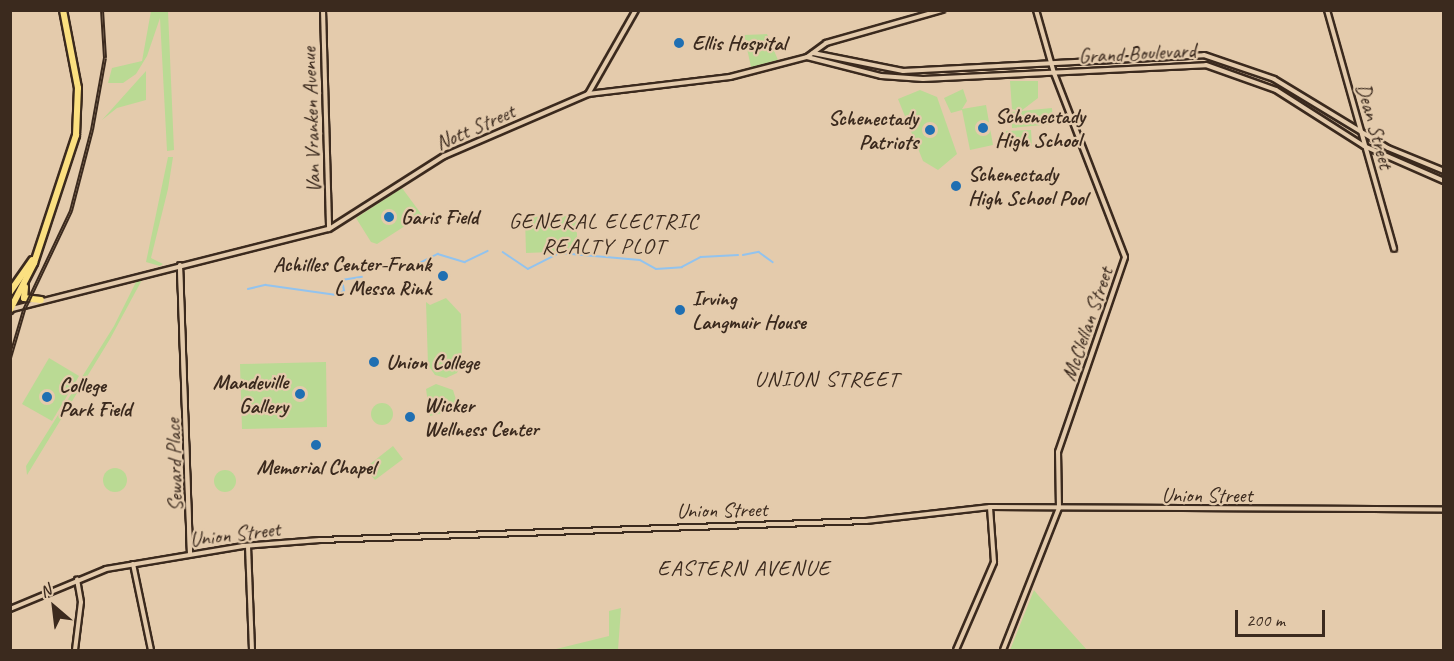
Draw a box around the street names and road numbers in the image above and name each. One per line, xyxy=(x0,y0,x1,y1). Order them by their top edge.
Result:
street label: Grand Boulevard xyxy=(1077,37,1197,69)
street label: Van Vranken Avenue xyxy=(296,47,326,193)
street label: Dean Street xyxy=(1351,80,1399,172)
street label: Nott Street xyxy=(431,98,519,156)
street label: McClellan Street xyxy=(1056,264,1118,384)
street label: Seward Place xyxy=(160,418,188,512)
street label: Union Street xyxy=(1161,482,1253,508)
street label: Union Street xyxy=(676,497,768,523)
street label: Union Street xyxy=(188,516,282,552)

